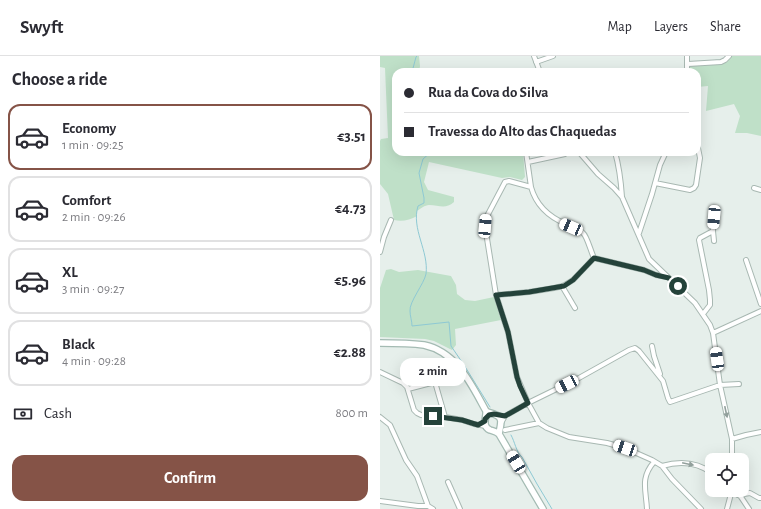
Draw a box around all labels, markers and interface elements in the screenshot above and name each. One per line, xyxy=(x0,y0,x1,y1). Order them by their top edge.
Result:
text: Swyft xyxy=(20,18,64,37)
text: Map xyxy=(607,20,632,34)
text: Layers xyxy=(654,20,688,34)
text: Share xyxy=(710,20,741,34)
text: Choose a ride xyxy=(12,71,107,89)
text: Rua da Cova do Silva xyxy=(428,85,549,100)
icon: car xyxy=(14,119,50,155)
text: Economy xyxy=(62,121,116,136)
text: Travessa do Alto das Chaquedas xyxy=(428,124,616,139)
text: €3.51 xyxy=(337,129,366,144)
text: 1 min · 09:25 xyxy=(62,139,123,152)
icon: car xyxy=(14,191,50,227)
text: Comfort xyxy=(62,193,111,208)
text: €4.73 xyxy=(335,201,366,216)
car xyxy=(707,205,721,229)
text: 2 min · 09:26 xyxy=(62,211,126,224)
car xyxy=(478,214,492,238)
car xyxy=(558,217,584,237)
icon: car xyxy=(14,263,50,299)
text: XL xyxy=(62,265,78,280)
text: €5.96 xyxy=(335,273,366,288)
route start xyxy=(669,277,687,295)
text: 3 min · 09:27 xyxy=(62,283,124,296)
icon: car xyxy=(14,335,50,371)
text: Black xyxy=(62,337,95,352)
text: €2.88 xyxy=(334,345,366,360)
car xyxy=(709,346,725,372)
text: 4 min · 09:28 xyxy=(62,355,126,368)
callout: 2 min xyxy=(400,358,466,386)
text: 2 min xyxy=(419,365,447,378)
car xyxy=(554,373,580,395)
icon: cash xyxy=(12,403,34,425)
text: Cash xyxy=(44,406,72,421)
one-way arrow xyxy=(723,406,729,418)
text: 800 m xyxy=(336,407,368,420)
route end xyxy=(424,407,442,425)
car xyxy=(612,438,638,458)
car xyxy=(505,449,527,475)
map controls xyxy=(705,453,749,497)
button: locate xyxy=(705,453,749,497)
button: Confirm xyxy=(12,455,368,501)
one-way arrow xyxy=(682,461,694,467)

